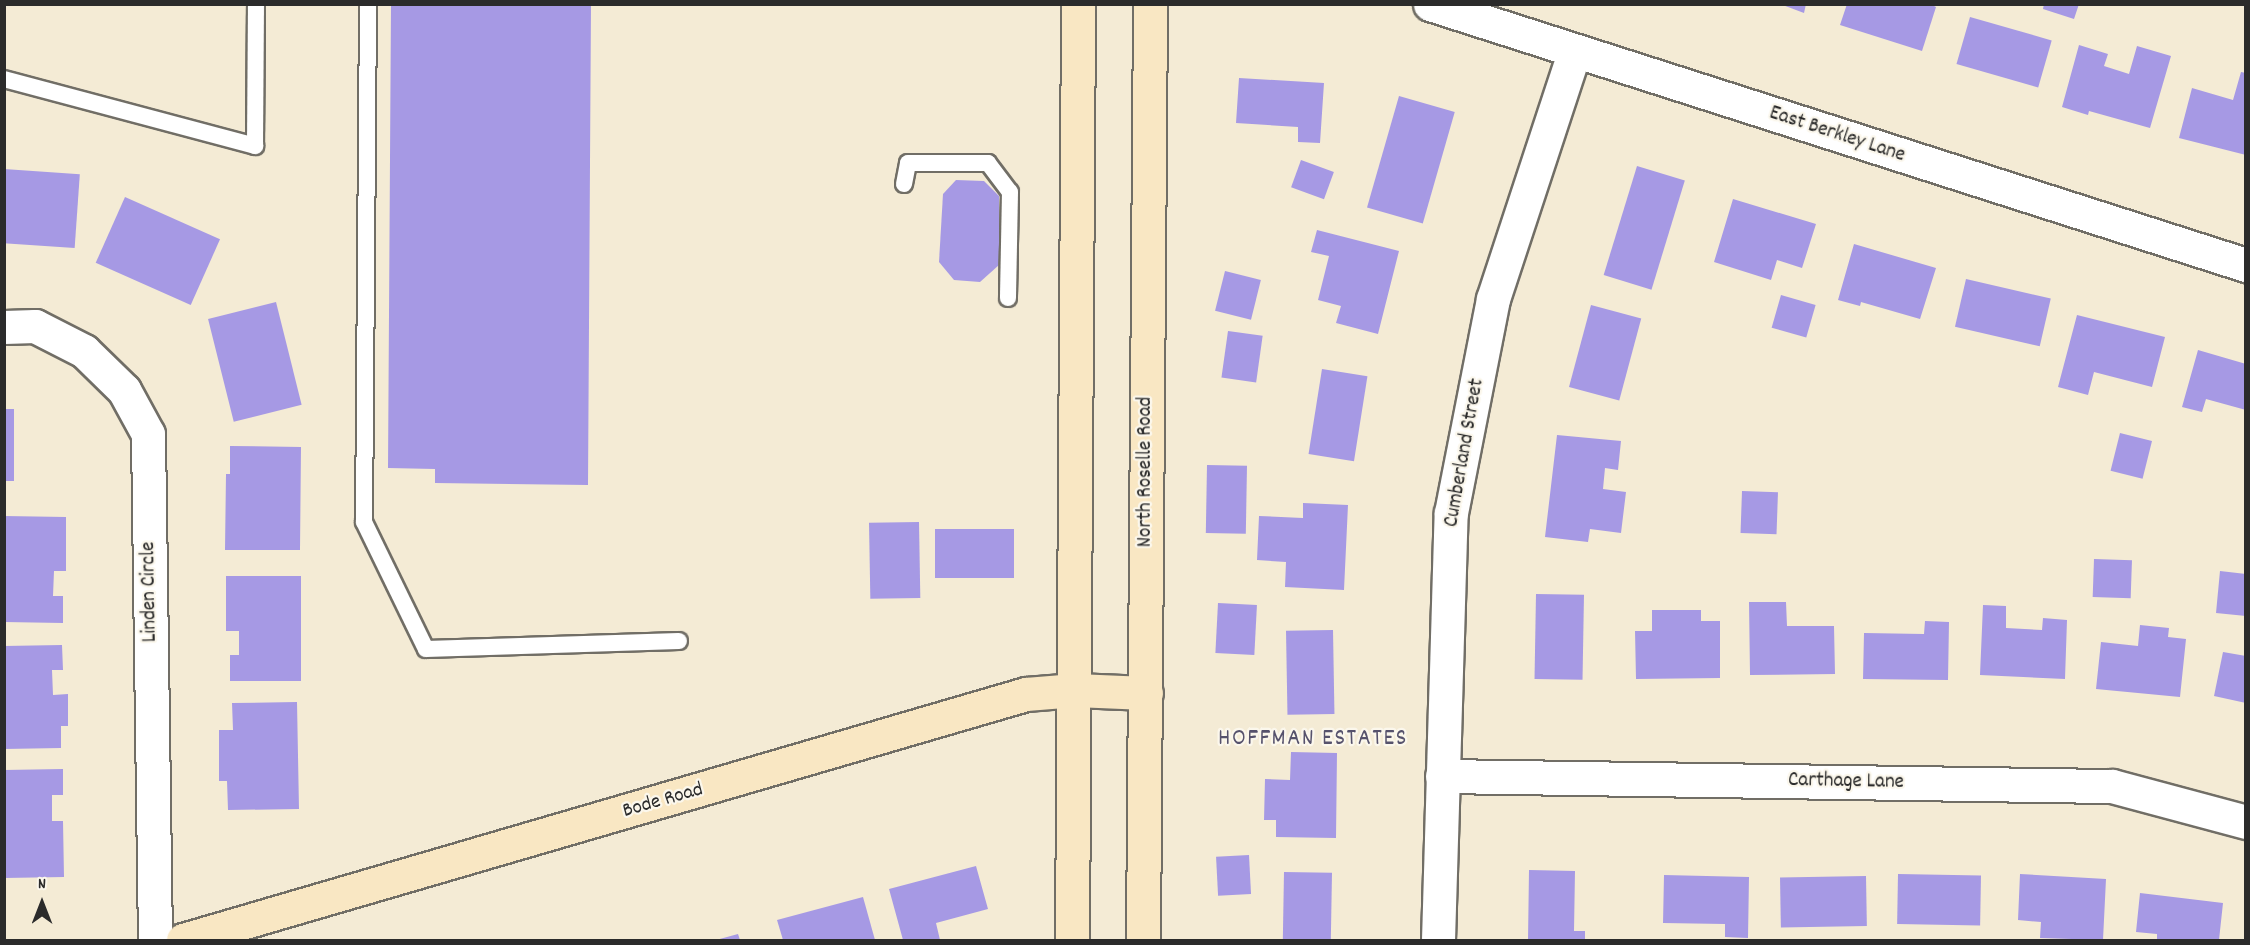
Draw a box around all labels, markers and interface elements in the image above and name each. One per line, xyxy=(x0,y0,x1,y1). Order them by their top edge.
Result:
street label: East Berkley Lane xyxy=(1766,101,1908,169)
street label: Cumberland Street xyxy=(1440,377,1490,529)
street label: North Roselle Road xyxy=(1133,397,1159,547)
street label: Linden Circle xyxy=(137,542,163,642)
district label: HOFFMAN ESTATES xyxy=(1218,726,1408,754)
street label: Carthage Lane xyxy=(1788,768,1904,796)
street label: Bode Road xyxy=(620,778,706,824)
north arrow xyxy=(12,873,72,933)
text: N xyxy=(38,873,46,896)

